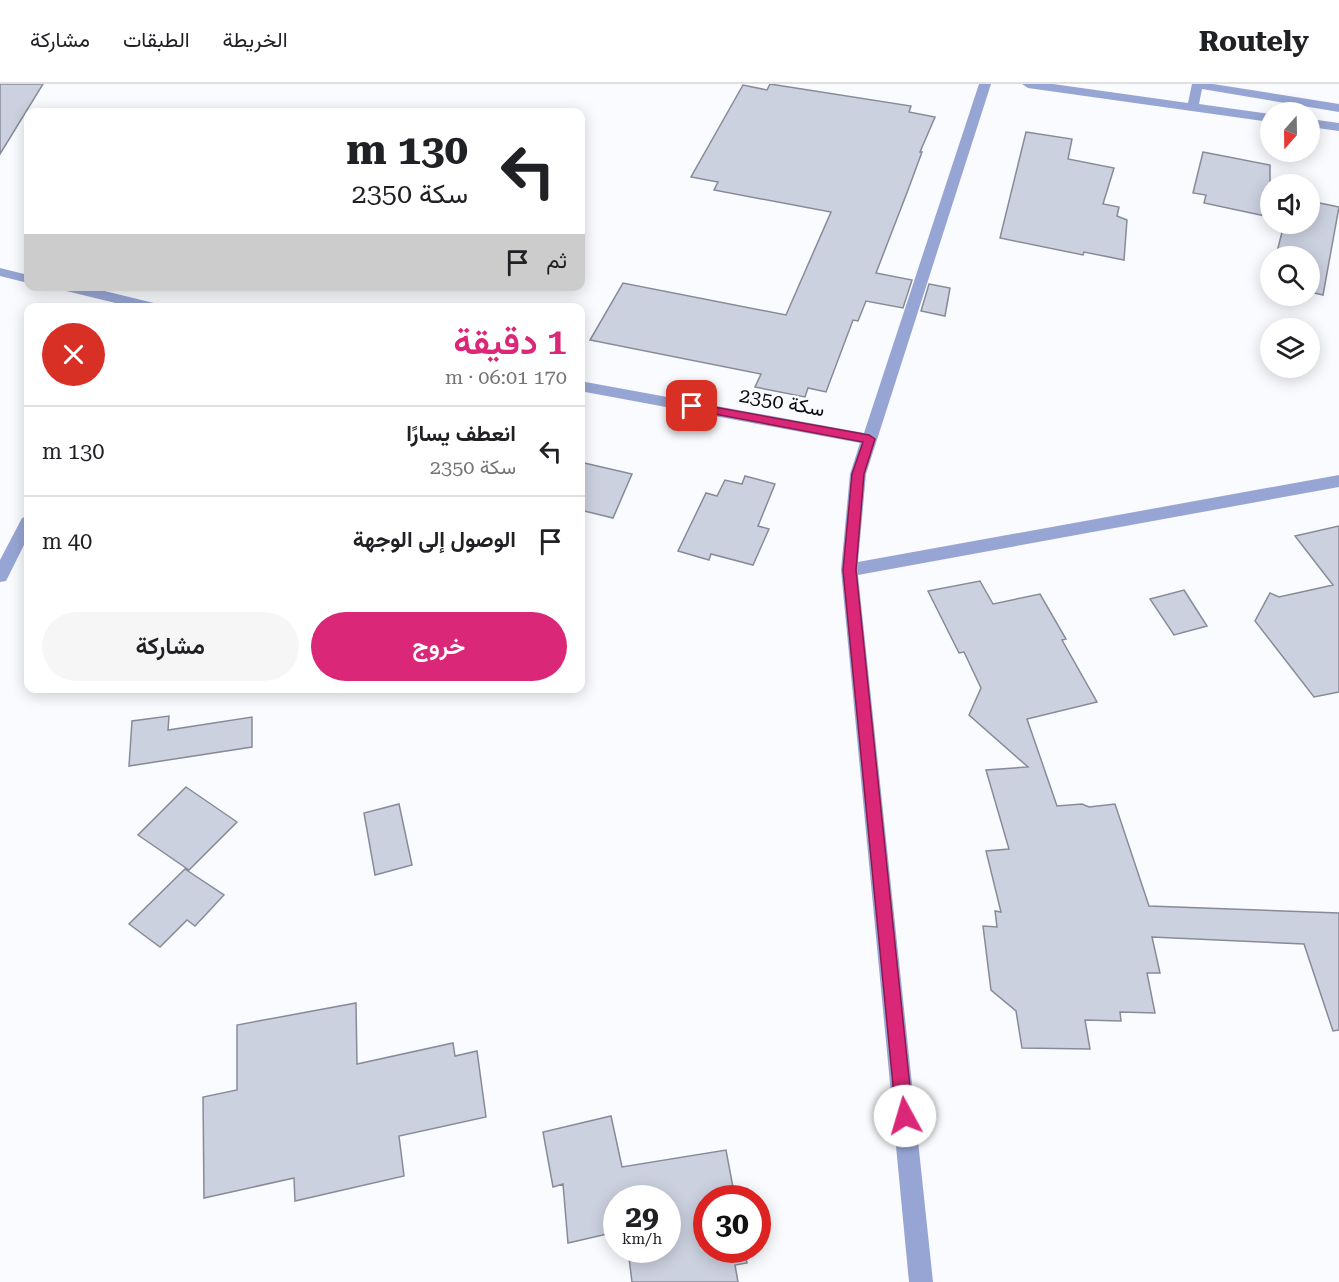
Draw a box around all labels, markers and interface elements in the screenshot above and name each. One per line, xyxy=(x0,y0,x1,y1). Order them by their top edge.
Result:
text: Routely xyxy=(1199,25,1309,58)
text: مشاركة xyxy=(30,28,90,52)
text: الطبقات xyxy=(123,28,190,52)
text: الخريطة xyxy=(223,28,288,52)
north arrow xyxy=(1260,102,1320,162)
map controls xyxy=(1260,102,1320,378)
text: 130 m xyxy=(346,125,468,174)
icon: left xyxy=(489,132,567,210)
button: sound xyxy=(1260,174,1320,234)
text: سكة 2350 xyxy=(352,178,468,210)
icon: arrive xyxy=(501,246,534,279)
button: search xyxy=(1260,246,1320,306)
text: ثم xyxy=(546,248,567,273)
button: layers xyxy=(1260,318,1320,378)
text: 1 دقيقة xyxy=(453,321,567,363)
button: close xyxy=(42,323,105,386)
text: 170 m · 06:01 xyxy=(445,365,567,389)
pin xyxy=(666,380,717,431)
street label: سكة 2350 xyxy=(737,383,827,421)
icon: arrive xyxy=(675,389,708,422)
text: انعطف يسارًا xyxy=(406,421,516,446)
icon: left xyxy=(534,435,567,468)
text: 130 m xyxy=(42,439,105,464)
text: سكة 2350 xyxy=(430,455,516,479)
icon: arrive xyxy=(534,525,567,558)
text: الوصول إلى الوجهة xyxy=(353,527,516,552)
text: 40 m xyxy=(42,529,92,554)
button: مشاركة xyxy=(42,612,299,681)
button: خروج xyxy=(311,612,567,681)
position arrow xyxy=(873,1084,937,1148)
speed limit sign: 30 xyxy=(693,1185,771,1263)
text: 29 xyxy=(625,1199,659,1234)
text: km/h xyxy=(622,1230,662,1248)

